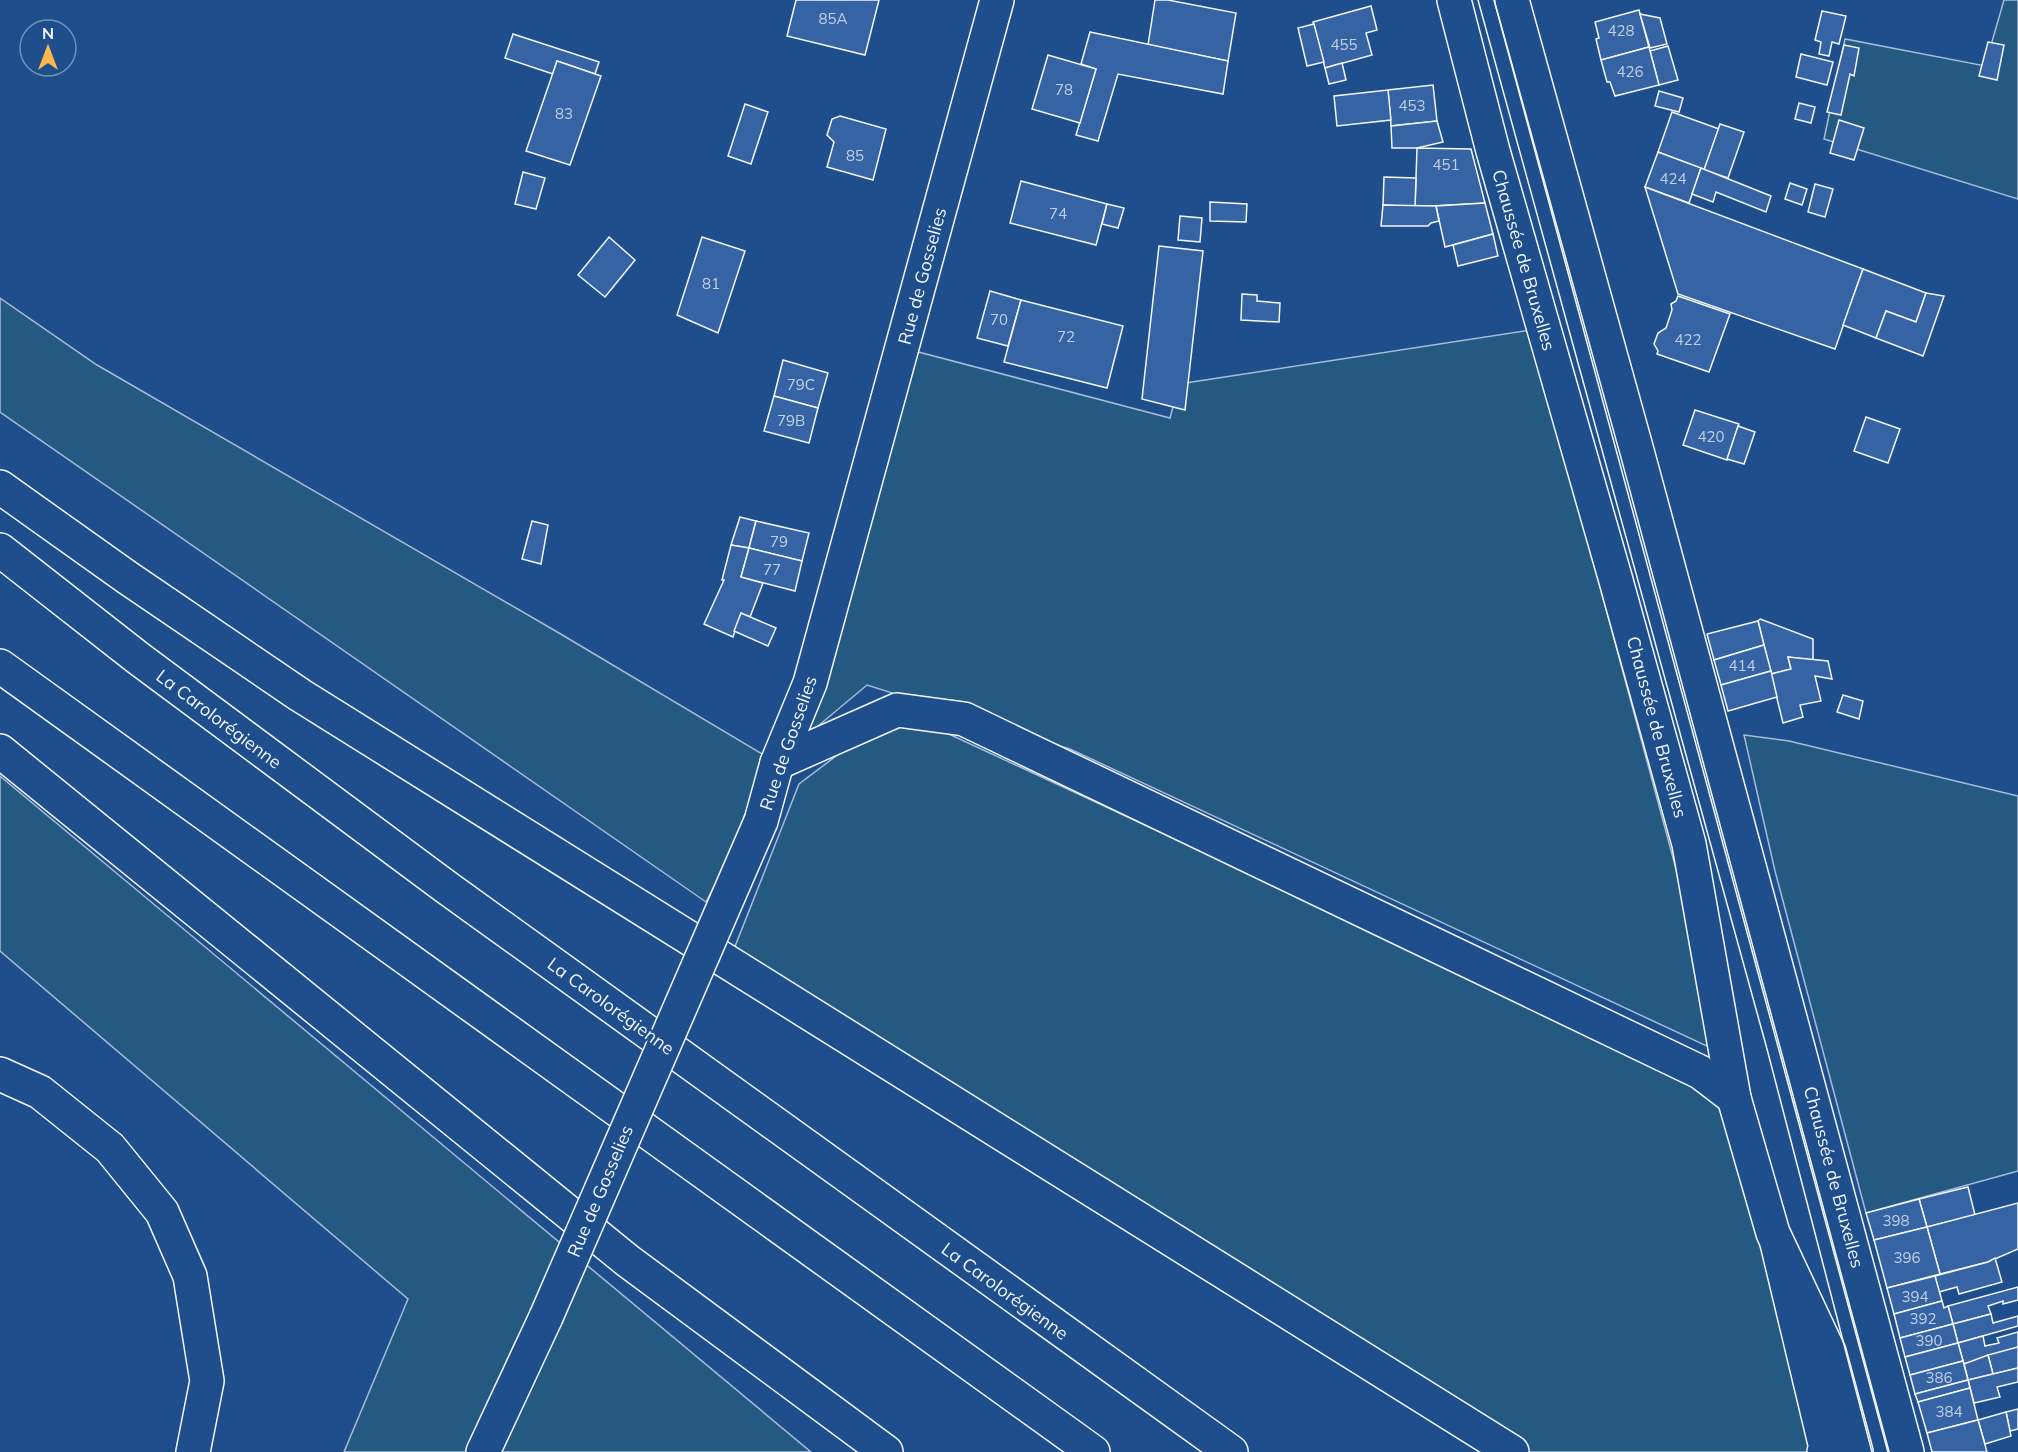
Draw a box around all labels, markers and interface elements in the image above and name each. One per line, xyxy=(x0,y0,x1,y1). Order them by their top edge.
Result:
house number: 85A xyxy=(818,9,848,28)
north arrow xyxy=(18,18,78,78)
house number: 428 xyxy=(1607,21,1635,40)
text: N xyxy=(42,23,54,43)
house number: 455 xyxy=(1330,35,1358,54)
house number: 426 xyxy=(1616,62,1644,81)
house number: 78 xyxy=(1055,80,1073,99)
house number: 453 xyxy=(1398,96,1426,115)
house number: 83 xyxy=(555,104,573,123)
house number: 85 xyxy=(846,146,864,165)
house number: 451 xyxy=(1432,155,1460,174)
street label: Chaussée de Bruxelles xyxy=(1487,167,1561,353)
house number: 424 xyxy=(1659,169,1687,188)
house number: 74 xyxy=(1049,204,1067,223)
street label: Rue de Gosselies xyxy=(893,205,951,347)
house number: 81 xyxy=(702,274,720,293)
house number: 70 xyxy=(990,310,1008,329)
house number: 72 xyxy=(1057,327,1075,346)
house number: 422 xyxy=(1674,330,1702,349)
house number: 79C xyxy=(787,375,815,394)
house number: 79B xyxy=(777,411,805,430)
house number: 420 xyxy=(1697,427,1725,446)
house number: 79 xyxy=(770,532,788,551)
house number: 77 xyxy=(763,560,781,579)
street label: Chaussée de Bruxelles xyxy=(1622,634,1692,820)
house number: 414 xyxy=(1728,656,1756,675)
street label: La Carolorégienne xyxy=(152,664,286,774)
street label: Rue de Gosselies xyxy=(754,673,822,813)
street label: La Carolorégienne xyxy=(543,952,679,1060)
street label: Chaussée de Bruxelles xyxy=(1799,1084,1869,1270)
street label: Rue de Gosselies xyxy=(562,1122,638,1260)
house number: 398 xyxy=(1882,1211,1910,1230)
street label: La Carolorégienne xyxy=(937,1237,1073,1345)
house number: 396 xyxy=(1893,1248,1921,1267)
house number: 394 xyxy=(1901,1287,1929,1306)
house number: 392 xyxy=(1909,1309,1937,1328)
house number: 390 xyxy=(1915,1331,1943,1350)
house number: 386 xyxy=(1925,1368,1953,1387)
house number: 384 xyxy=(1935,1402,1963,1421)

